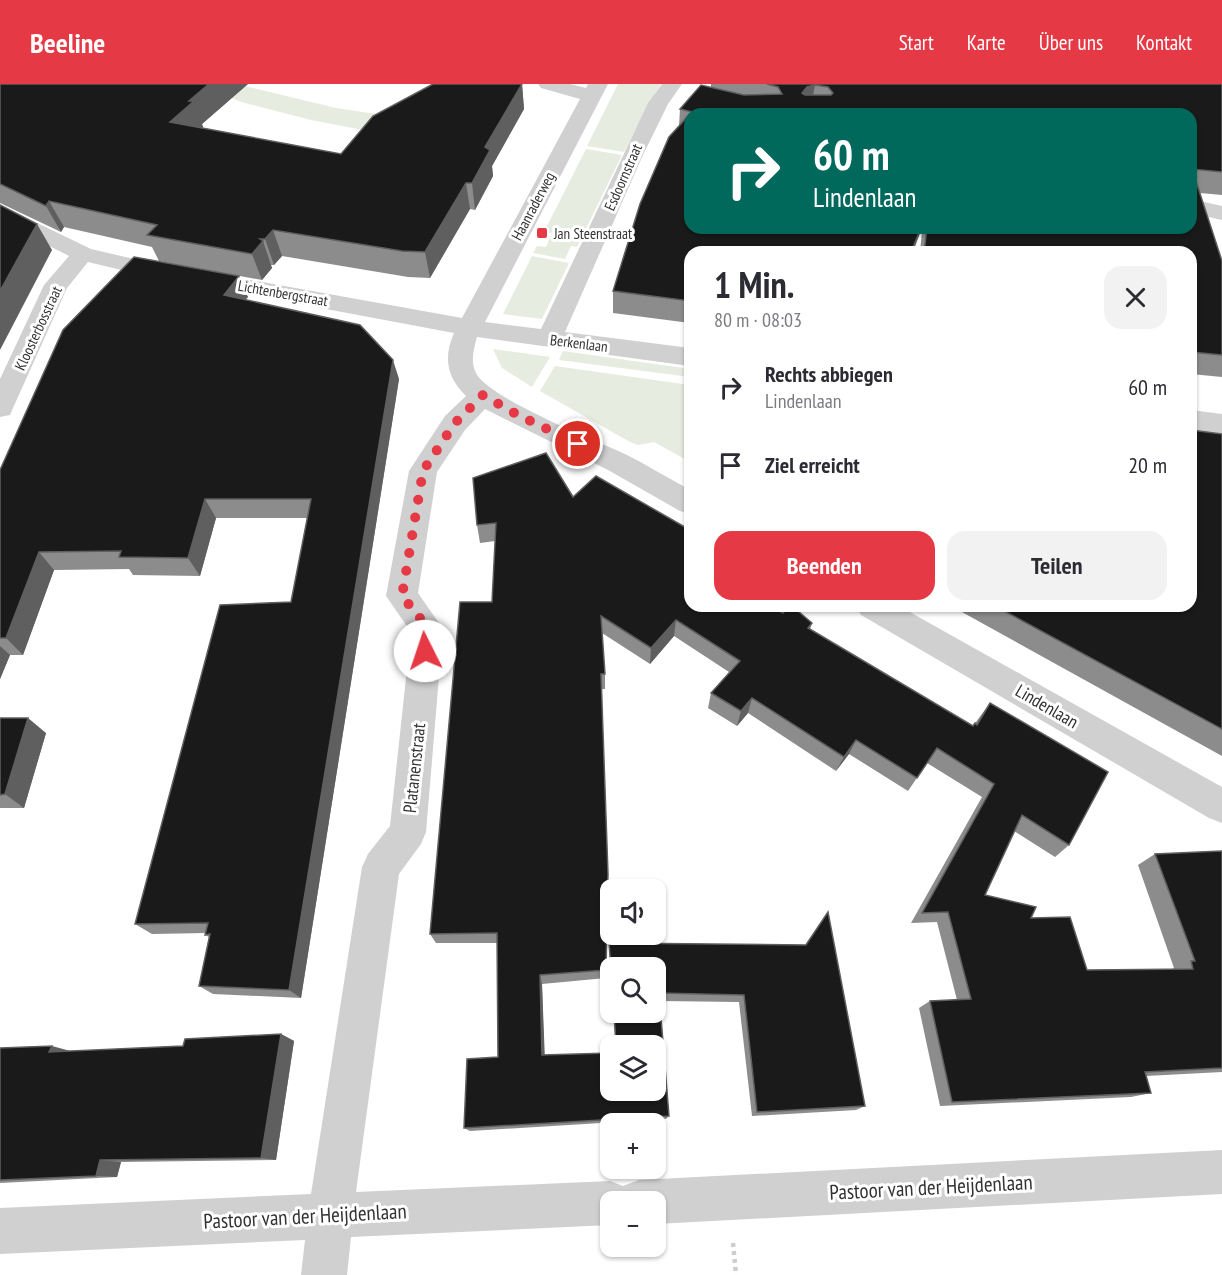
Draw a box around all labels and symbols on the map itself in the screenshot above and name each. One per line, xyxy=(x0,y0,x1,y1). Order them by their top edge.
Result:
street label: Esdoornstraat xyxy=(600,141,646,213)
street label: Haanraderweg xyxy=(507,169,559,243)
place label: Jan Steenstraat xyxy=(553,224,632,243)
marker: Jan Steenstraat xyxy=(535,226,549,240)
street label: Lichtenbergstraat xyxy=(237,276,329,310)
street label: Kloosterbosstraat xyxy=(10,283,66,373)
street label: Berkenlaan xyxy=(549,330,609,356)
pin xyxy=(552,418,603,469)
position arrow xyxy=(393,619,457,683)
street label: Lindenlaan xyxy=(1011,679,1083,733)
street label: Platanenstraat xyxy=(398,722,430,814)
street label: Pastoor van der Heijdenlaan xyxy=(829,1168,1033,1206)
street label: Pastoor van der Heijdenlaan xyxy=(203,1197,407,1235)

